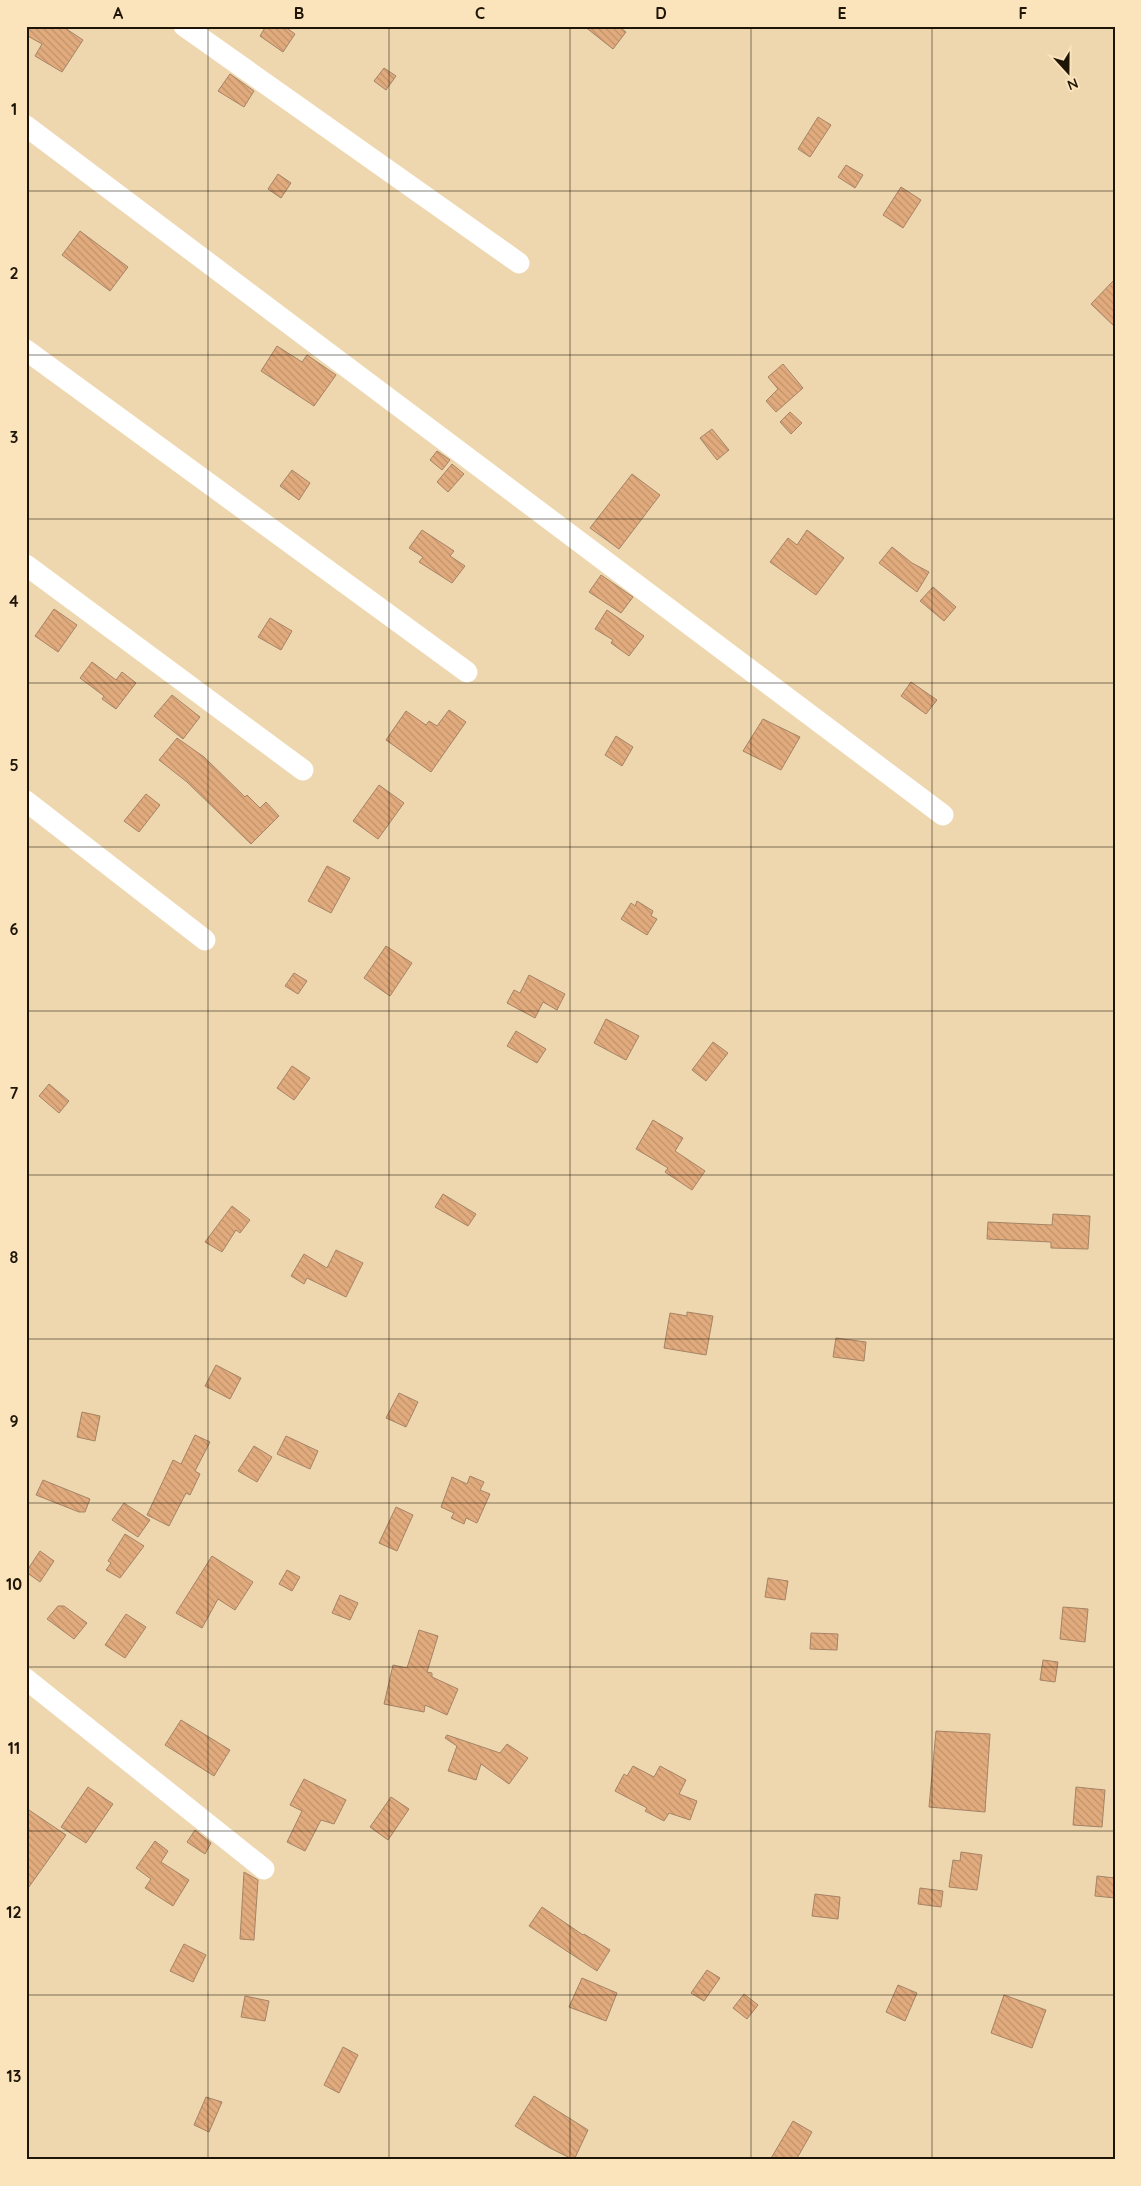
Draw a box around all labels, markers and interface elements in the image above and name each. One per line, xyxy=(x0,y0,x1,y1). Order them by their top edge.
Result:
text: A xyxy=(113,3,124,23)
text: B xyxy=(294,3,304,23)
text: C xyxy=(475,3,485,23)
text: D xyxy=(655,3,667,23)
text: E xyxy=(837,3,847,23)
text: F xyxy=(1019,3,1028,23)
north arrow xyxy=(1044,48,1094,98)
text: N xyxy=(1065,74,1081,94)
text: 1 xyxy=(11,99,17,119)
text: 2 xyxy=(9,263,19,283)
text: 3 xyxy=(10,427,18,447)
text: 4 xyxy=(9,591,19,611)
text: 5 xyxy=(9,755,19,775)
text: 6 xyxy=(10,919,19,939)
text: 7 xyxy=(10,1083,19,1103)
text: 8 xyxy=(10,1247,19,1267)
text: 9 xyxy=(9,1411,19,1431)
text: 10 xyxy=(6,1574,22,1594)
text: 11 xyxy=(8,1738,20,1758)
text: 12 xyxy=(6,1902,22,1922)
text: 13 xyxy=(7,2066,21,2086)

